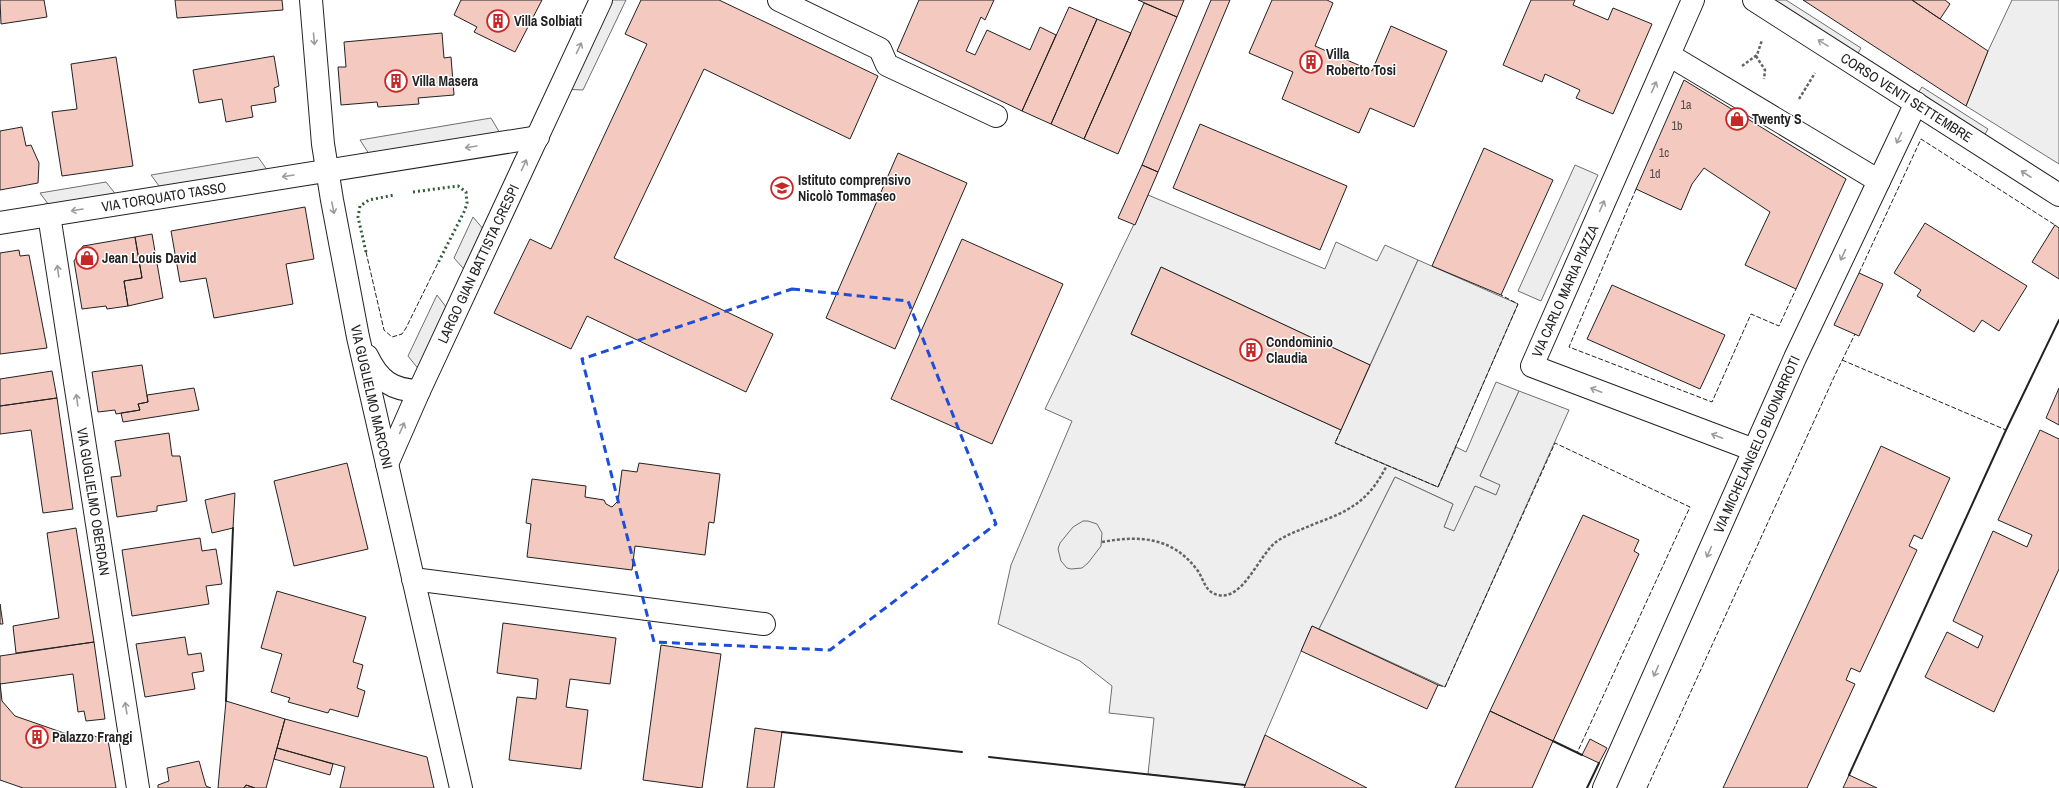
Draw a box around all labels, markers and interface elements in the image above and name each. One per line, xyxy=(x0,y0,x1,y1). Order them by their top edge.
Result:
building icon: Villa Solbiati xyxy=(485,8,511,34)
place label: Villa Solbiati xyxy=(514,12,582,30)
one-way arrow xyxy=(311,32,318,45)
one-way arrow xyxy=(1817,39,1829,47)
one-way arrow xyxy=(576,42,583,54)
place label: Villa Roberto Tosi xyxy=(1326,45,1396,79)
building icon: Villa Roberto Tosi xyxy=(1298,49,1324,75)
street label: CORSO VENTI SETTEMBRE xyxy=(1837,49,1976,146)
building icon: Villa Masera xyxy=(383,68,409,94)
place label: Villa Masera xyxy=(412,72,479,90)
one-way arrow xyxy=(1651,82,1659,94)
house number: 1a xyxy=(1681,97,1692,113)
shop icon: Twenty S xyxy=(1724,106,1750,132)
place label: Twenty S xyxy=(1752,110,1802,128)
house number: 1b xyxy=(1672,118,1682,134)
one-way arrow xyxy=(1895,132,1902,144)
one-way arrow xyxy=(465,143,478,151)
house number: 1c xyxy=(1659,145,1669,161)
one-way arrow xyxy=(521,160,528,172)
house number: 1d xyxy=(1650,166,1660,182)
one-way arrow xyxy=(2021,170,2032,178)
place label: Istituto comprensivo Nicolò Tommaseo xyxy=(798,171,911,205)
one-way arrow xyxy=(282,172,295,180)
school or university icon: Istituto comprensivo Nicolò Tommaseo xyxy=(769,175,795,201)
street label: VIA TORQUATO TASSO xyxy=(100,178,228,216)
street label: LARGO GIAN BATTISTA CRESPI xyxy=(433,181,523,346)
one-way arrow xyxy=(329,201,337,214)
one-way arrow xyxy=(1599,201,1606,213)
one-way arrow xyxy=(71,206,84,214)
street label: VIA CARLO MARIA PIAZZA xyxy=(1528,222,1602,360)
shop icon: Jean Louis David xyxy=(74,245,100,271)
place label: Jean Louis David xyxy=(102,249,196,267)
one-way arrow xyxy=(1839,249,1846,261)
one-way arrow xyxy=(54,265,62,278)
street label: VIA GUGLIELMO MARCONI xyxy=(347,323,397,470)
place label: Condominio Claudia xyxy=(1266,333,1333,367)
building icon: Condominio Claudia xyxy=(1238,337,1264,363)
street label: VIA MICHELANGELO BUONARROTI xyxy=(1709,353,1804,536)
one-way arrow xyxy=(1590,385,1602,393)
one-way arrow xyxy=(73,394,81,407)
one-way arrow xyxy=(399,423,406,435)
street label: VIA GUGLIELMO OBERDAN xyxy=(73,426,114,577)
one-way arrow xyxy=(1712,432,1724,440)
one-way arrow xyxy=(1704,546,1712,558)
one-way arrow xyxy=(1652,665,1659,677)
one-way arrow xyxy=(121,702,129,715)
building icon: Palazzo Frangi xyxy=(24,724,50,750)
place label: Palazzo Frangi xyxy=(52,728,132,746)

